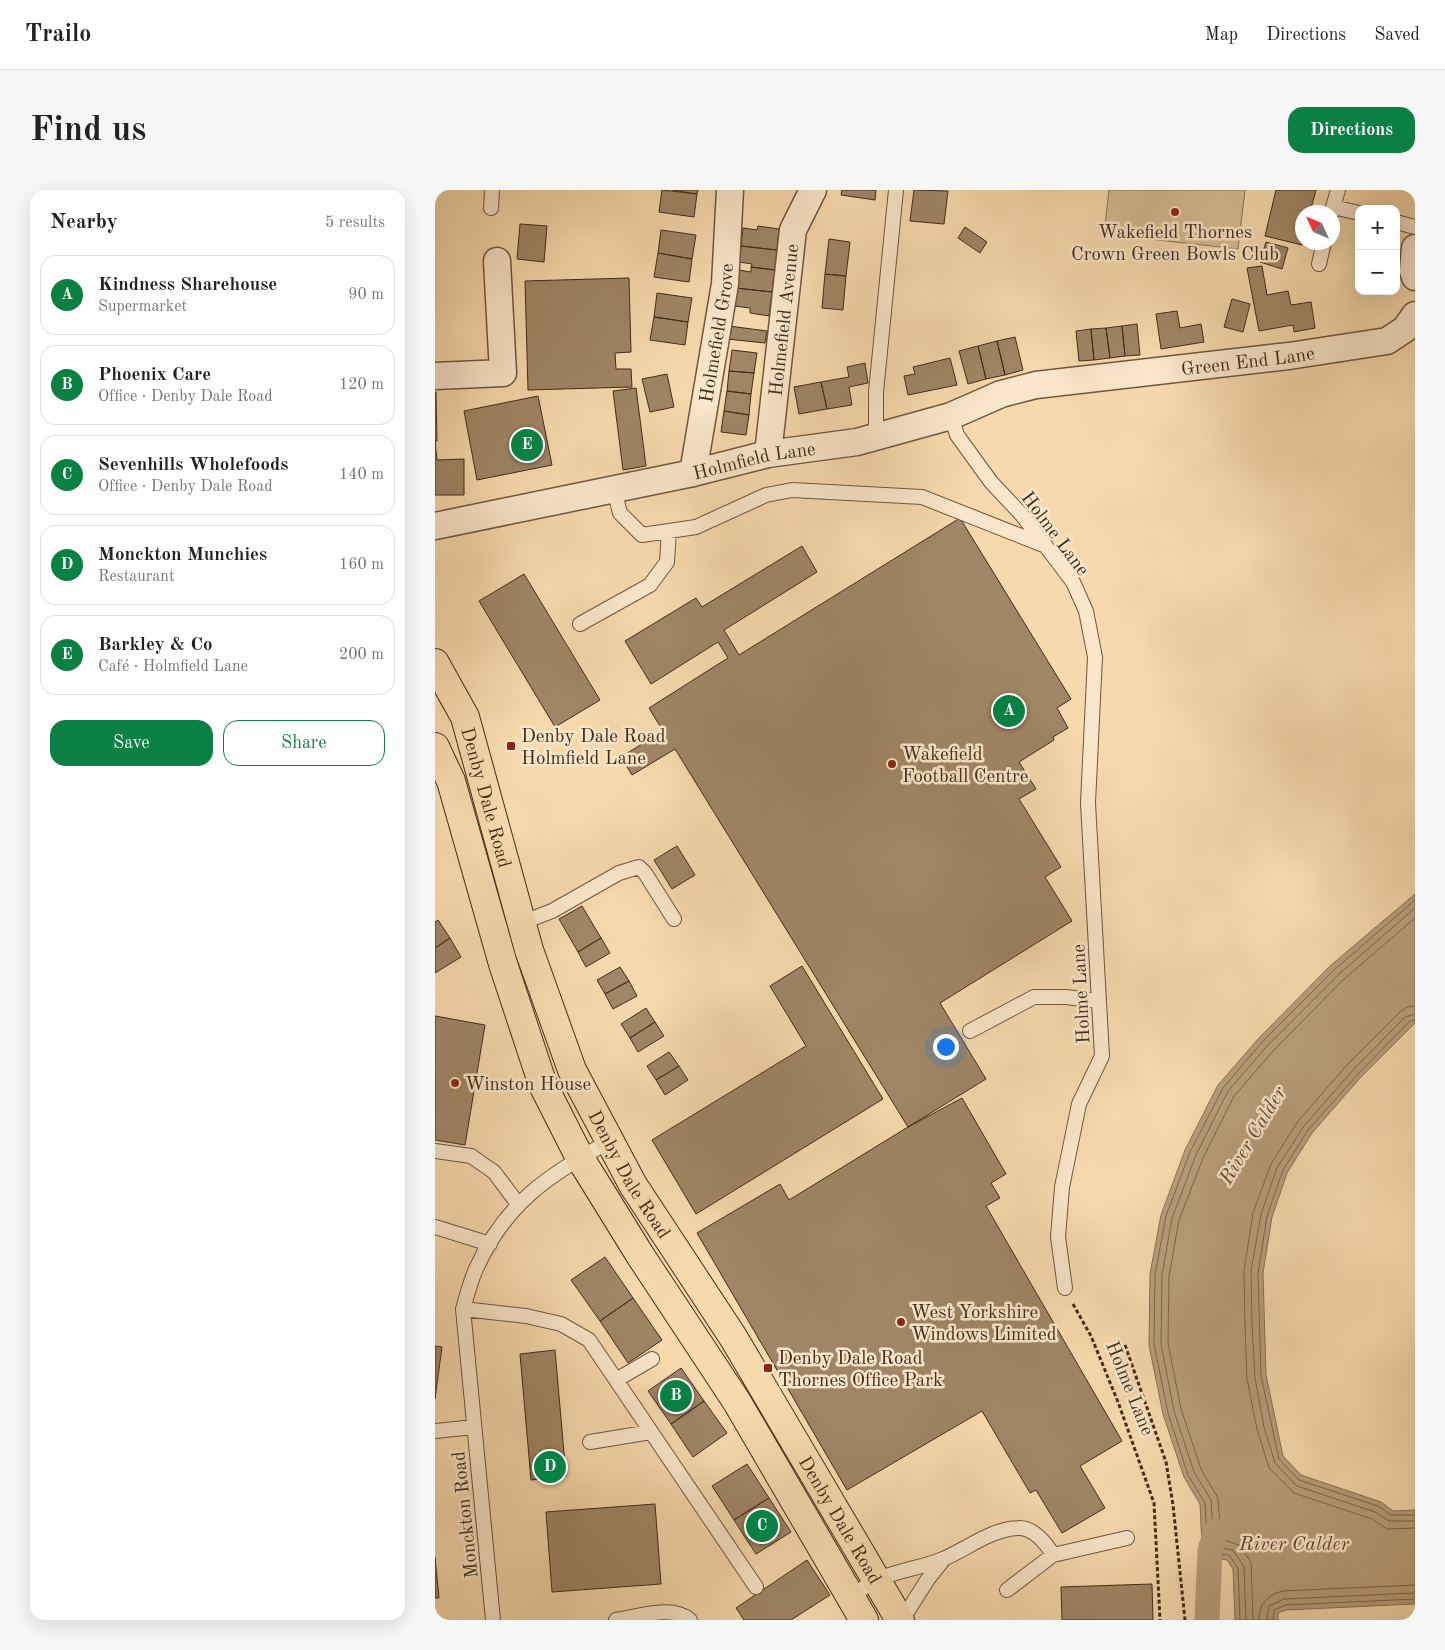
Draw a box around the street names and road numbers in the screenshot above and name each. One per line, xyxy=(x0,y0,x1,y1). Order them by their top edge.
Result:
street label: Holmefield Avenue xyxy=(768,243,803,397)
street label: Holmefield Grove xyxy=(698,263,738,404)
street label: Green End Lane xyxy=(1180,345,1316,380)
street label: Holmfield Lane xyxy=(691,441,817,485)
street label: Holme Lane xyxy=(1016,489,1092,580)
street label: Denby Dale Road xyxy=(456,726,513,870)
street label: Holme Lane xyxy=(1070,944,1095,1044)
street label: Denby Dale Road xyxy=(583,1108,673,1243)
street label: Holme Lane xyxy=(1101,1339,1156,1439)
street label: Monckton Road xyxy=(450,1450,483,1579)
street label: Denby Dale Road xyxy=(794,1454,884,1588)

